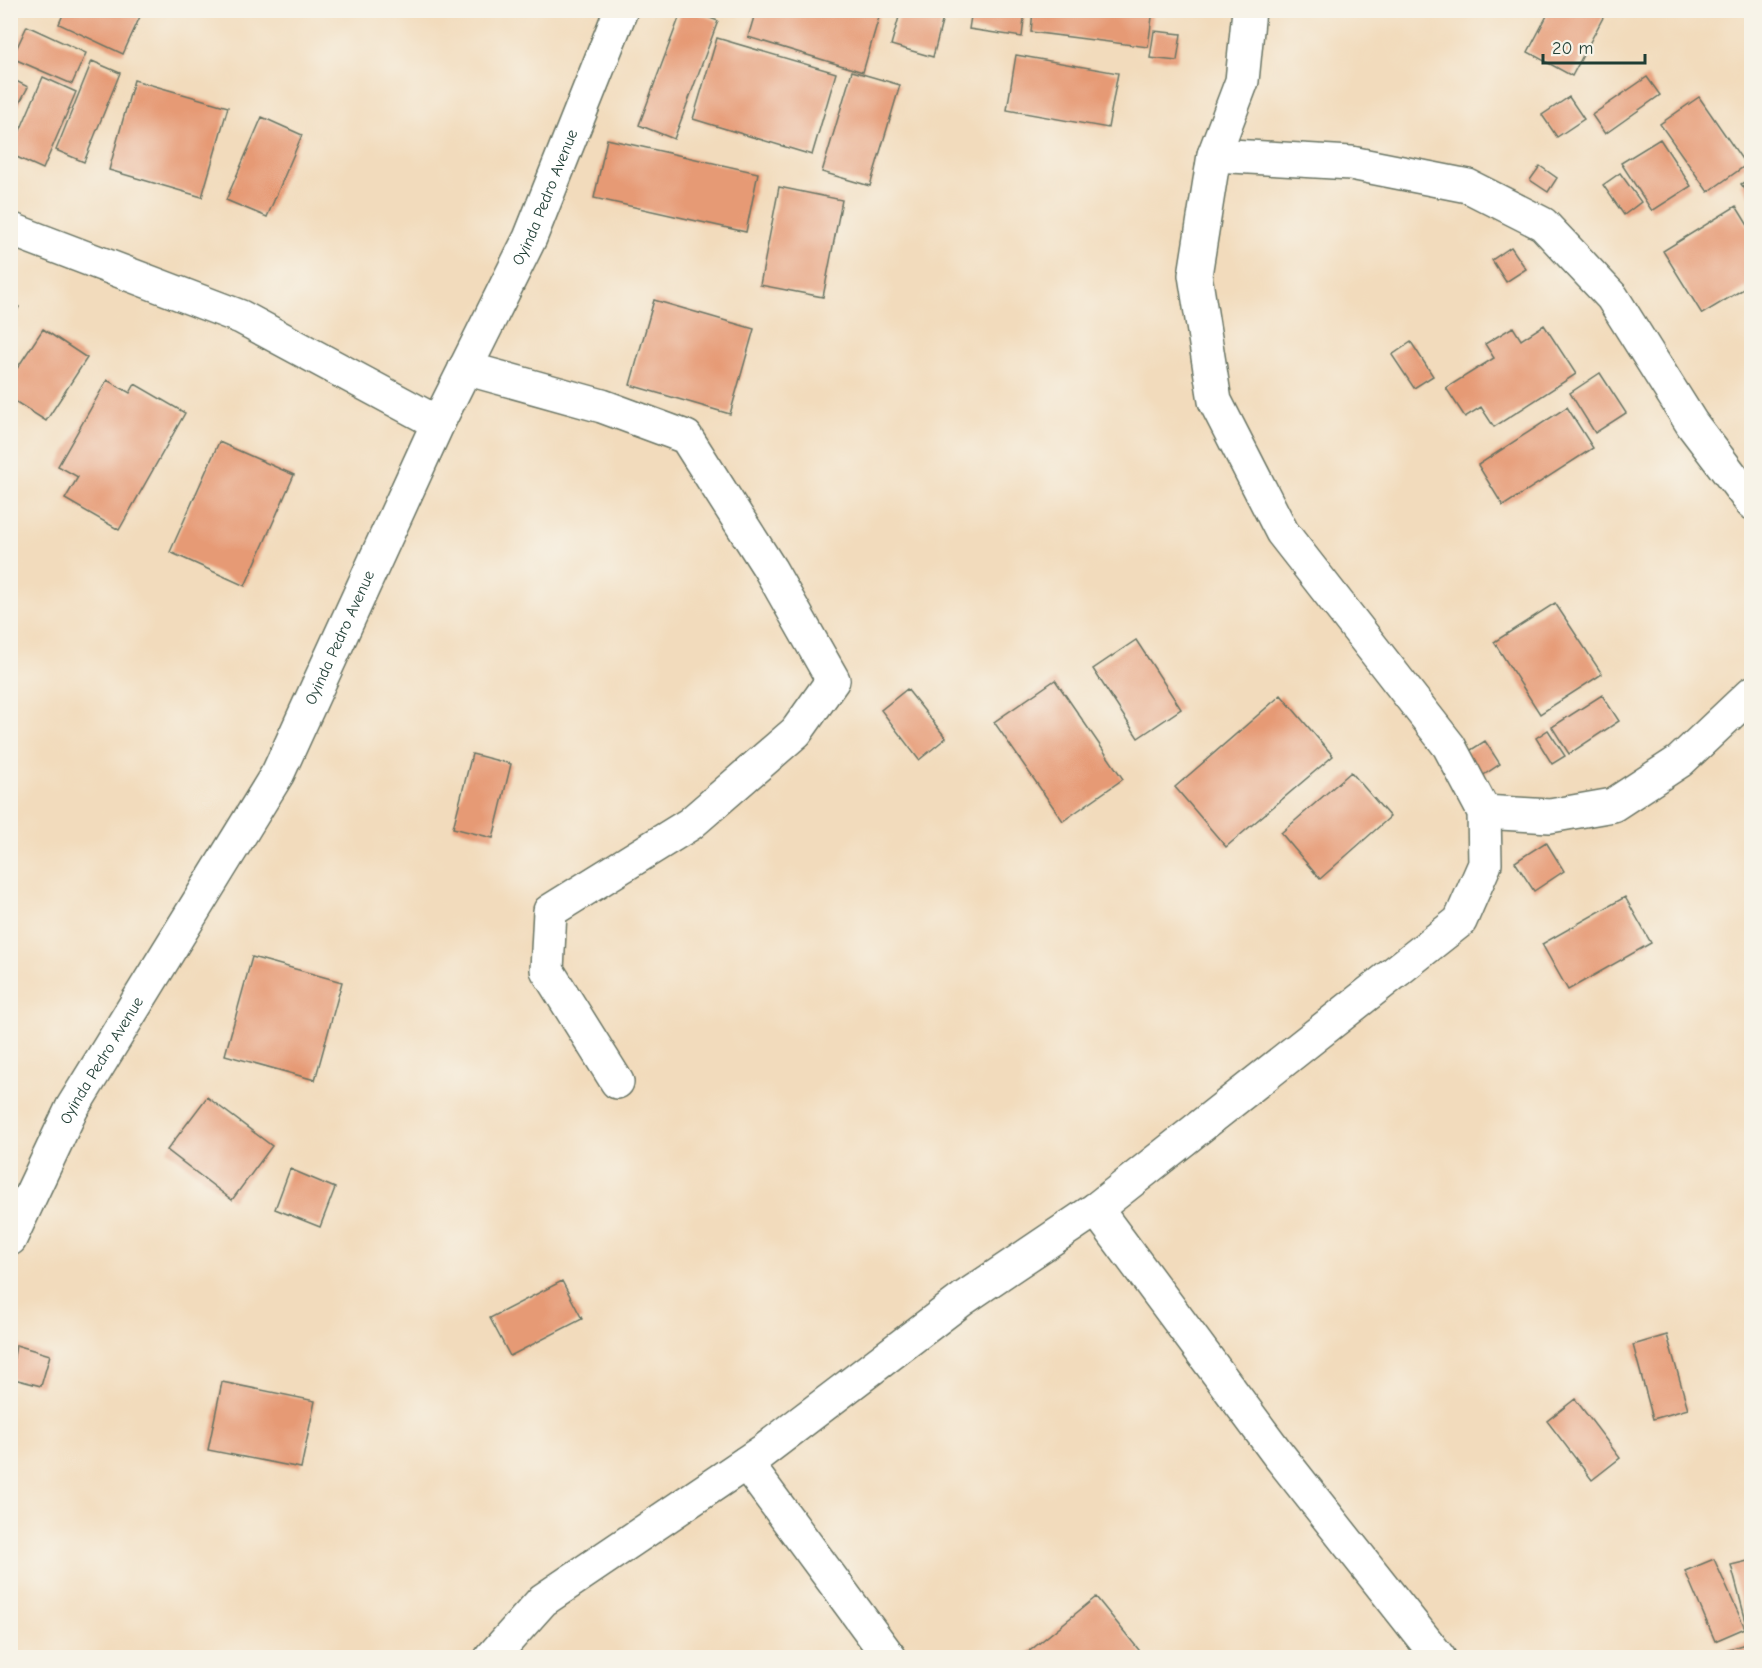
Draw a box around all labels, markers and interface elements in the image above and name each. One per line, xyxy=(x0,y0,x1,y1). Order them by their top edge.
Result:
scale bar xyxy=(1543,27,1645,65)
text: 20 m xyxy=(1552,38,1593,59)
street label: Oyinda Pedro Avenue xyxy=(509,127,581,268)
street label: Oyinda Pedro Avenue xyxy=(301,568,378,708)
street label: Oyinda Pedro Avenue xyxy=(57,994,147,1127)

